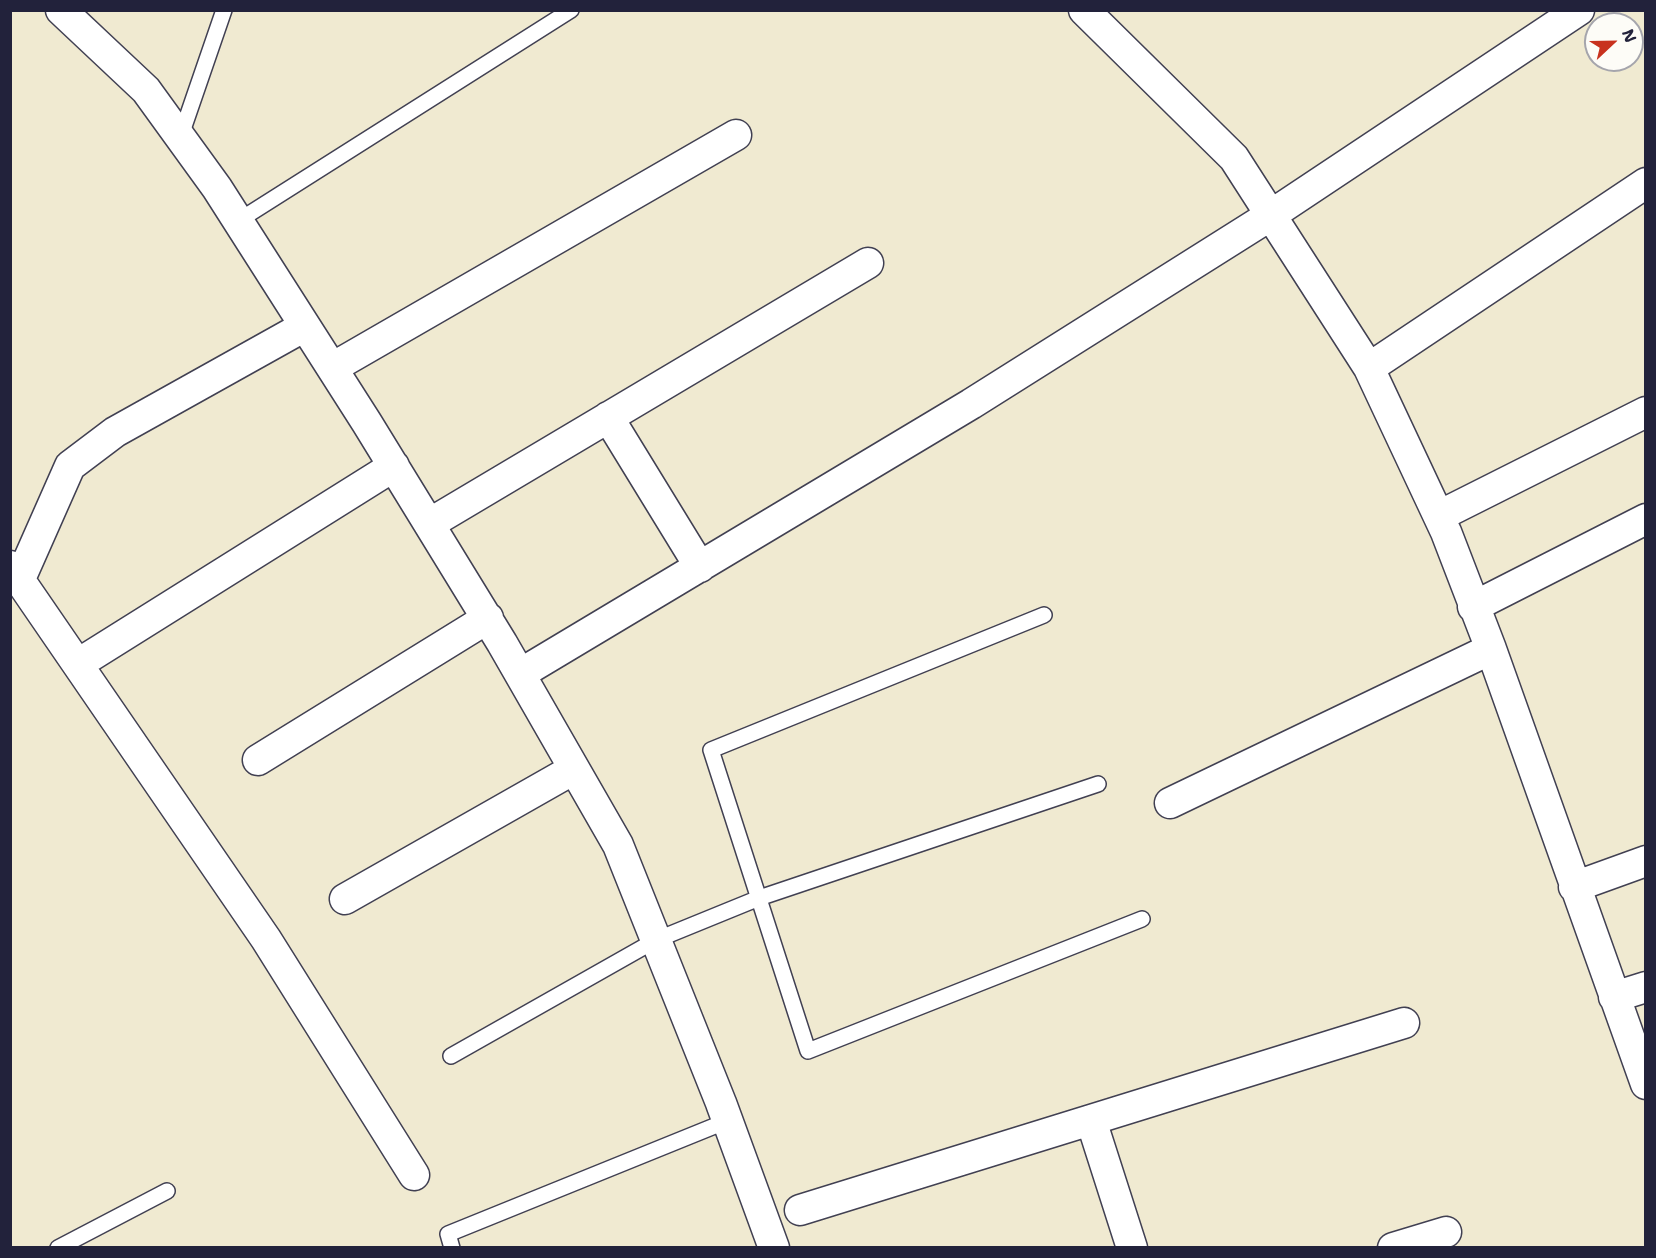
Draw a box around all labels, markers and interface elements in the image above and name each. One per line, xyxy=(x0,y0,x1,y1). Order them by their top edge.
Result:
north arrow xyxy=(1584,12,1644,72)
text: N xyxy=(1617,26,1641,46)

